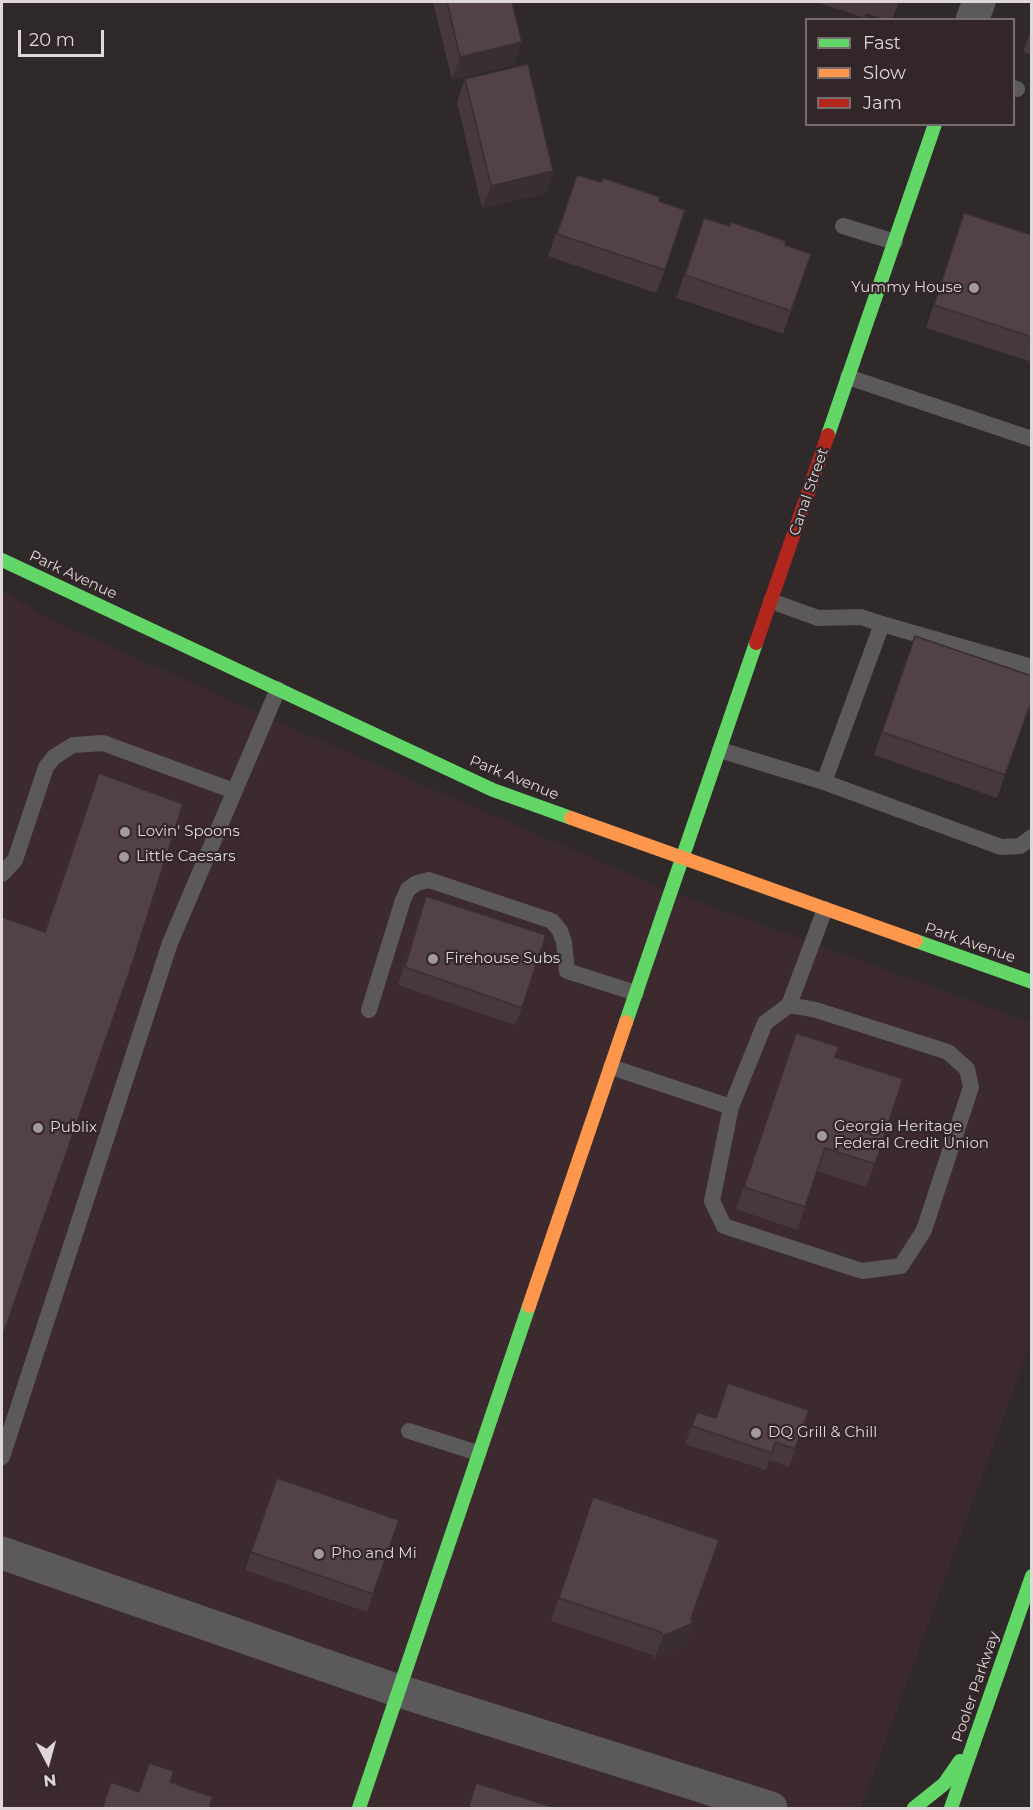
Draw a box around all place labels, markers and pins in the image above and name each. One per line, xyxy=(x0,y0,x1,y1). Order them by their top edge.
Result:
place label: Yummy House xyxy=(851,279,962,297)
marker: Yummy House xyxy=(967,281,981,295)
place label: Lovin' Spoons xyxy=(137,823,240,841)
marker: Lovin' Spoons xyxy=(118,825,132,839)
place label: Little Caesars xyxy=(136,848,236,866)
marker: Little Caesars xyxy=(117,850,131,864)
place label: Firehouse Subs xyxy=(445,950,560,968)
marker: Firehouse Subs xyxy=(426,952,440,966)
place label: Georgia Heritage Federal Credit Union xyxy=(834,1118,989,1153)
place label: Publix xyxy=(50,1119,97,1137)
marker: Publix xyxy=(31,1121,45,1135)
marker: Georgia Heritage Federal Credit Union xyxy=(815,1129,829,1143)
place label: DQ Grill & Chill xyxy=(768,1424,877,1442)
marker: DQ Grill & Chill xyxy=(749,1426,763,1440)
place label: Pho and Mi xyxy=(331,1545,417,1563)
marker: Pho and Mi xyxy=(312,1547,326,1561)

